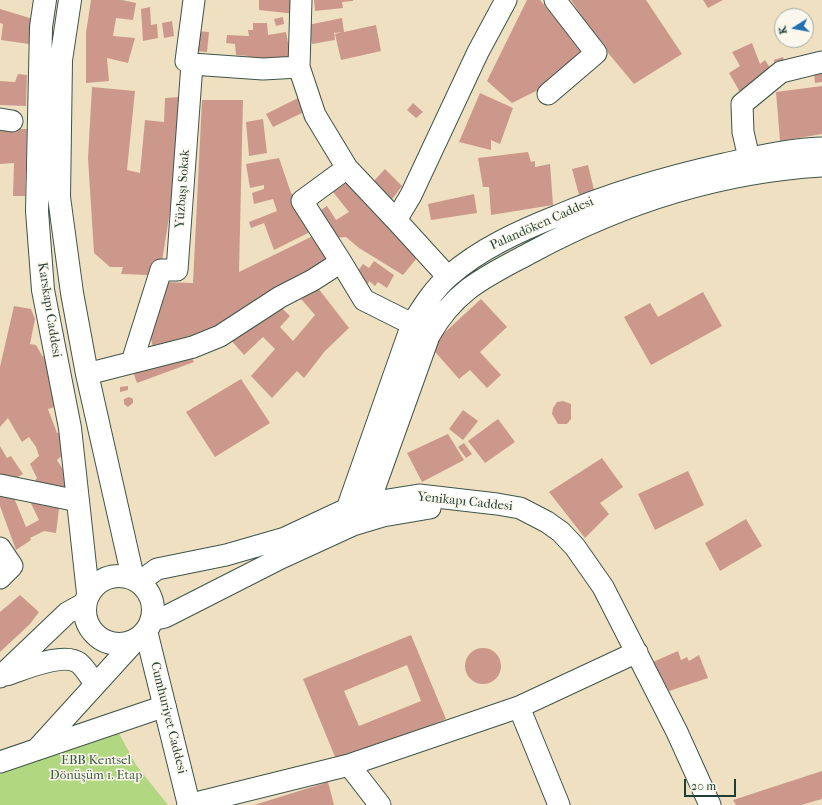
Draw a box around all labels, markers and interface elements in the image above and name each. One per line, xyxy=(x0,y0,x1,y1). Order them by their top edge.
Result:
north arrow xyxy=(774,8,814,48)
text: K xyxy=(776,25,790,35)
street label: Yüzbaşı Sokak xyxy=(172,149,194,229)
street label: Palandöken Caddesi xyxy=(488,194,596,254)
street label: Karskapı Caddesi xyxy=(34,261,64,359)
street label: Yenikapı Caddesi xyxy=(417,489,513,515)
street label: Cumhuriyet Caddesi xyxy=(147,660,189,776)
park label: EBB Kentsel Dönüşüm 1. Etap xyxy=(50,753,142,784)
scale bar xyxy=(686,771,738,797)
text: 20 m xyxy=(691,779,716,793)

